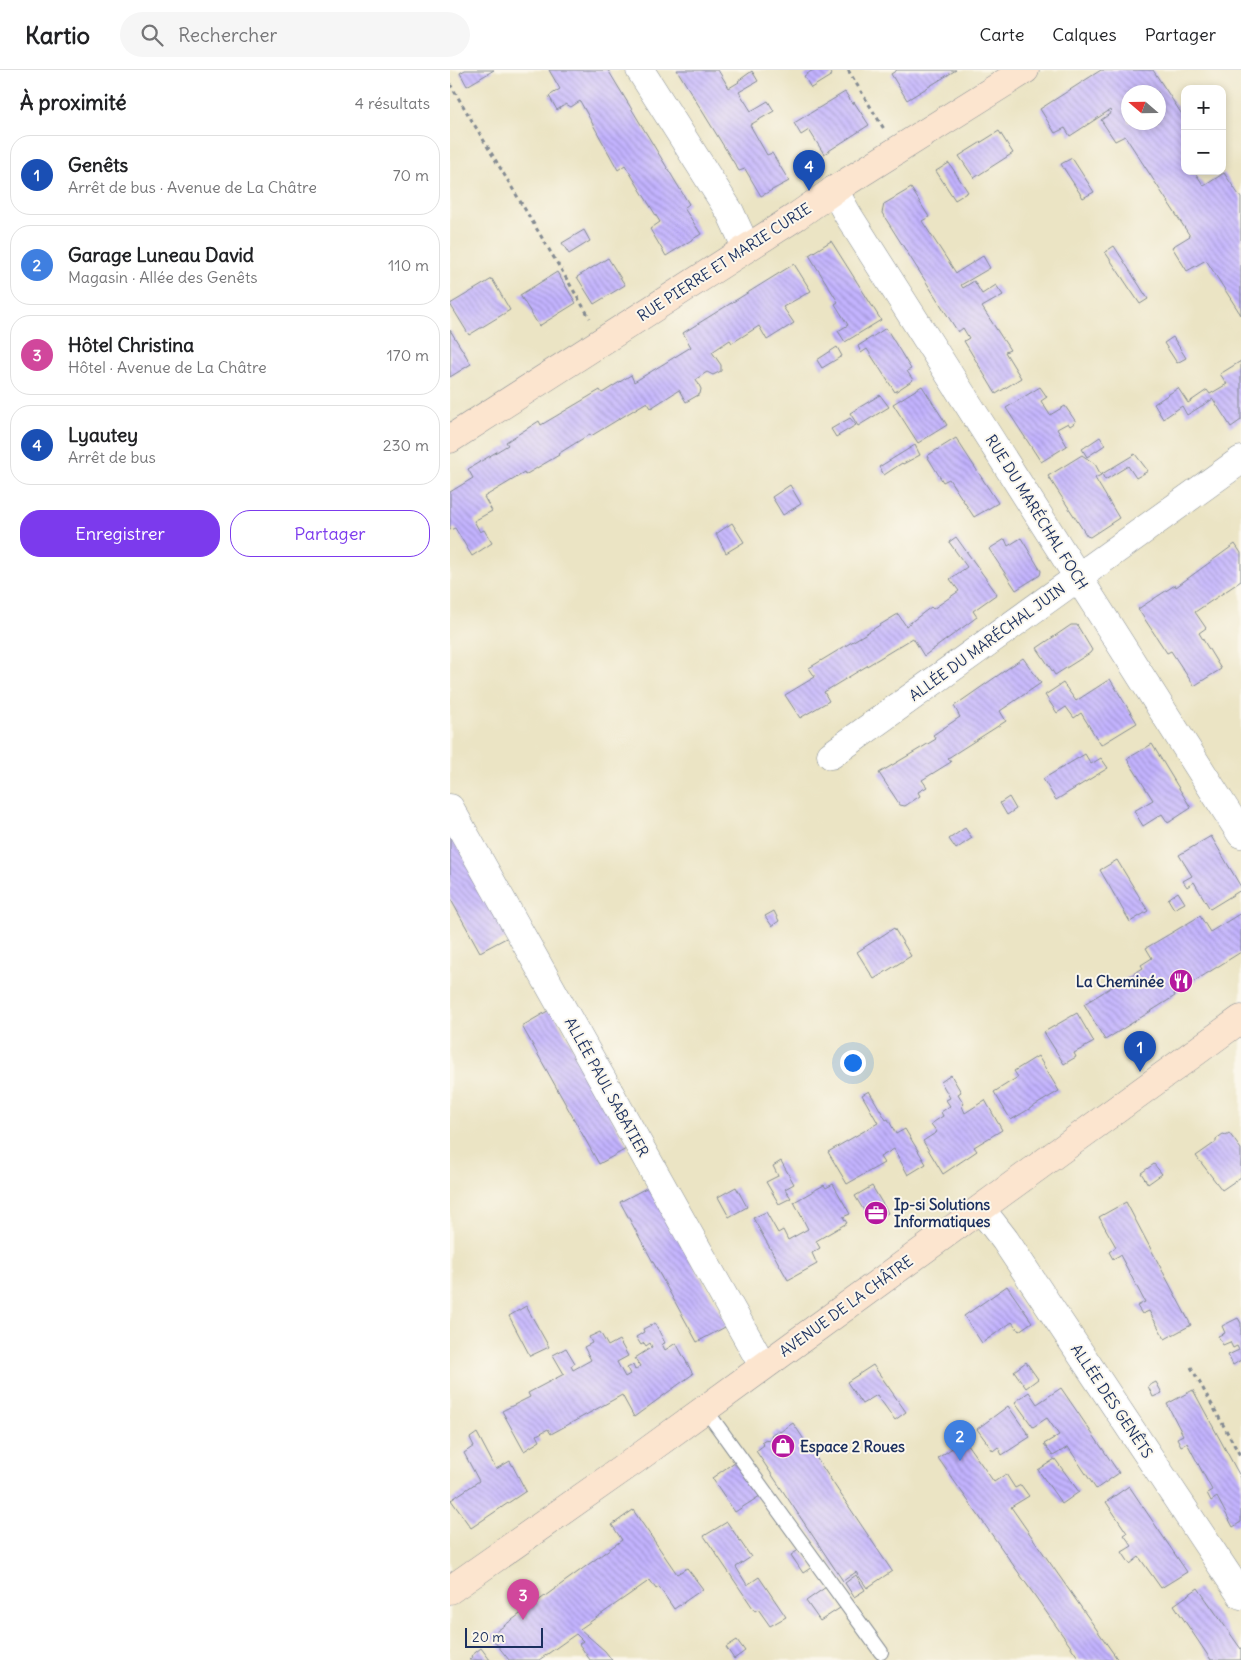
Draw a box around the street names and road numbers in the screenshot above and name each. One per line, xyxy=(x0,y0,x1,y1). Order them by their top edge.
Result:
street label: RUE PIERRE ET MARIE CURIE xyxy=(634,199,815,325)
street label: RUE DU MARÉCHAL FOCH xyxy=(982,431,1093,593)
street label: ALLÉE DU MARÉCHAL JUIN xyxy=(905,579,1069,705)
street label: ALLÉE PAUL SABATIER xyxy=(561,1014,654,1161)
street label: AVENUE DE LA CHÂTRE xyxy=(776,1251,917,1361)
street label: ALLÉE DES GENÊTS xyxy=(1067,1340,1157,1462)

